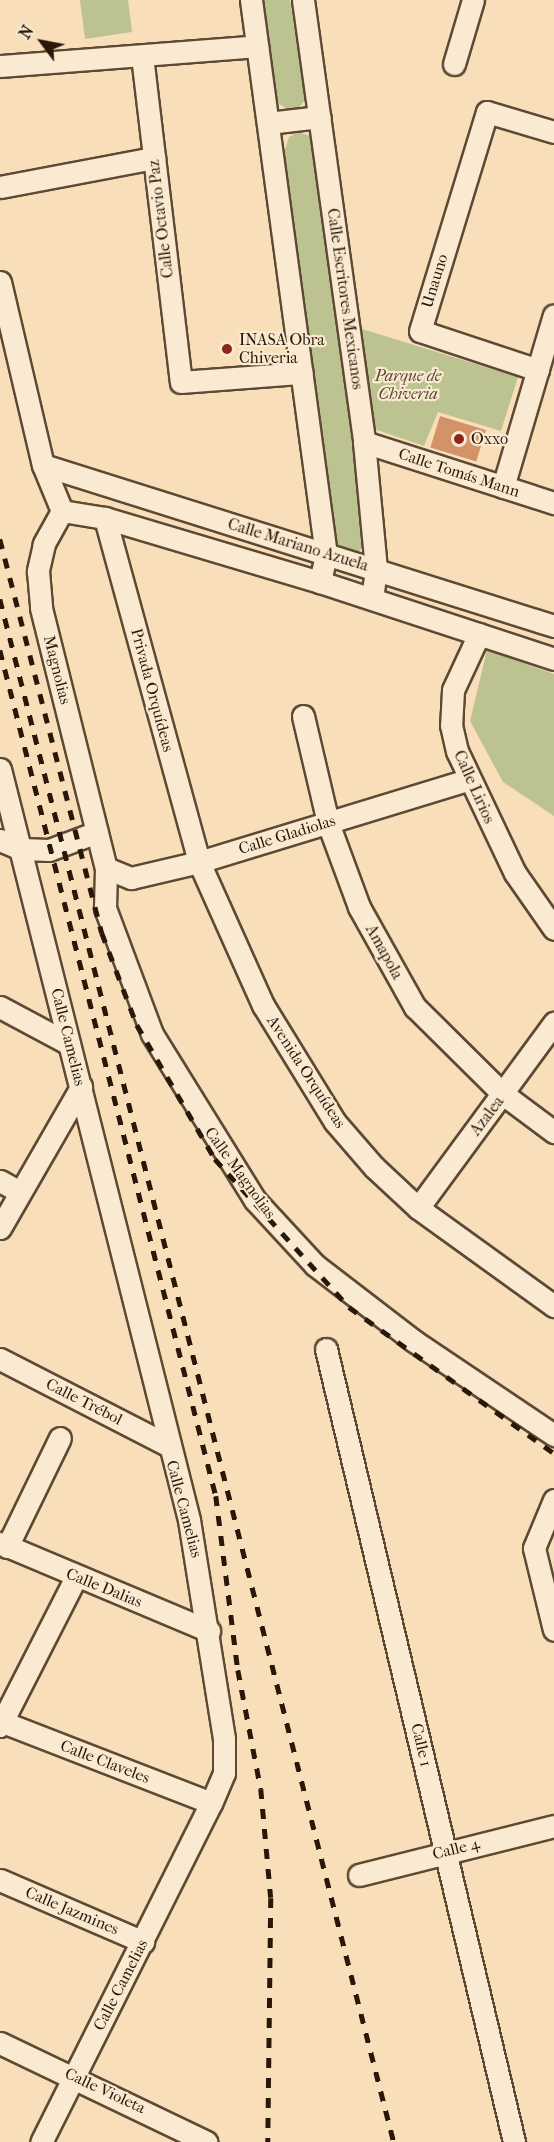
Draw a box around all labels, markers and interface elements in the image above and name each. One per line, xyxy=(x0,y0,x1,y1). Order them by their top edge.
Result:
north arrow xyxy=(12,12,72,72)
text: N xyxy=(15,22,38,42)
street label: Calle Octavio Paz xyxy=(144,159,178,279)
street label: Calle Escritores Mexicanos xyxy=(323,207,367,391)
street label: Unauno xyxy=(418,252,452,310)
place label: INASA Obra Chiveria xyxy=(239,330,325,368)
marker: INASA Obra Chiveria xyxy=(220,342,234,356)
park label: Parque de Chiveria xyxy=(375,366,441,404)
place label: Oxxo xyxy=(471,429,508,449)
marker: Oxxo xyxy=(452,432,466,446)
street label: Calle Tomás Mann xyxy=(396,444,522,502)
street label: Calle Mariano Azuela xyxy=(225,514,371,576)
street label: Privada Orquídeas xyxy=(126,626,178,754)
street label: Magnolias xyxy=(39,634,75,706)
street label: Calle Lirios xyxy=(449,747,499,827)
street label: Calle Gladiolas xyxy=(236,811,338,859)
street label: Amapola xyxy=(361,921,407,983)
street label: Calle Camelias xyxy=(47,986,89,1088)
street label: Avenida Orquídeas xyxy=(262,1012,350,1132)
street label: Azalea xyxy=(466,1092,508,1140)
street label: Calle Magnolias xyxy=(200,1123,280,1223)
street label: Calle Trébol xyxy=(43,1375,125,1429)
street label: Calle Camelias xyxy=(162,1458,206,1560)
street label: Calle Dalias xyxy=(63,1564,145,1612)
street label: Calle 1 xyxy=(407,1721,435,1769)
street label: Calle Claveles xyxy=(58,1736,152,1788)
street label: Calle 4 xyxy=(431,1834,481,1864)
street label: Calle Jazmines xyxy=(22,1883,122,1939)
street label: Calle Camelias xyxy=(90,1936,152,2034)
street label: Calle Violeta xyxy=(62,2064,148,2118)

